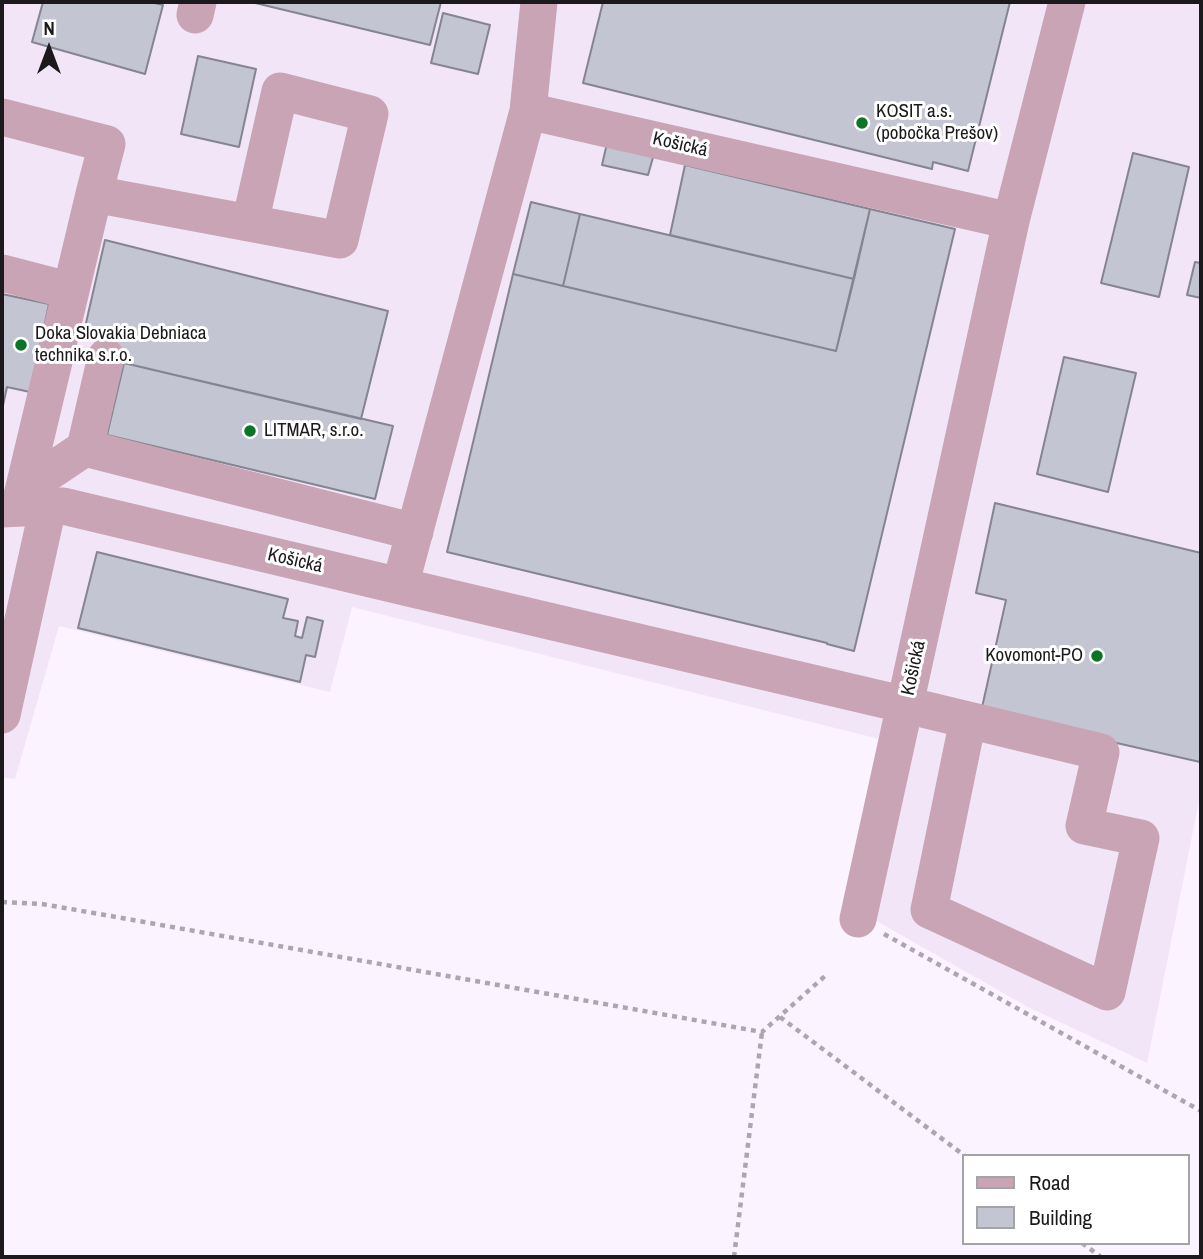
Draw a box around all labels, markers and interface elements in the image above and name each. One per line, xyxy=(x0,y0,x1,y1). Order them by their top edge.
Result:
north arrow xyxy=(14,14,84,84)
text: N xyxy=(43,15,55,41)
place label: KOSIT a.s. (pobočka Prešov) xyxy=(876,101,998,145)
marker: KOSIT a.s. (pobočka Prešov) xyxy=(854,115,870,131)
street label: Košická xyxy=(650,128,710,162)
place label: Doka Slovakia Debniaca technika s.r.o. xyxy=(35,323,206,367)
marker: Doka Slovakia Debniaca technika s.r.o. xyxy=(13,337,29,353)
place label: LITMAR, s.r.o. xyxy=(264,420,364,442)
marker: LITMAR, s.r.o. xyxy=(242,423,258,439)
street label: Košická xyxy=(265,544,325,578)
street label: Košická xyxy=(897,639,931,697)
place label: Kovomont-PO xyxy=(985,645,1083,667)
marker: Kovomont-PO xyxy=(1089,648,1105,664)
legend xyxy=(962,1154,1189,1245)
text: Road xyxy=(1029,1168,1070,1197)
text: Building xyxy=(1029,1203,1092,1232)

